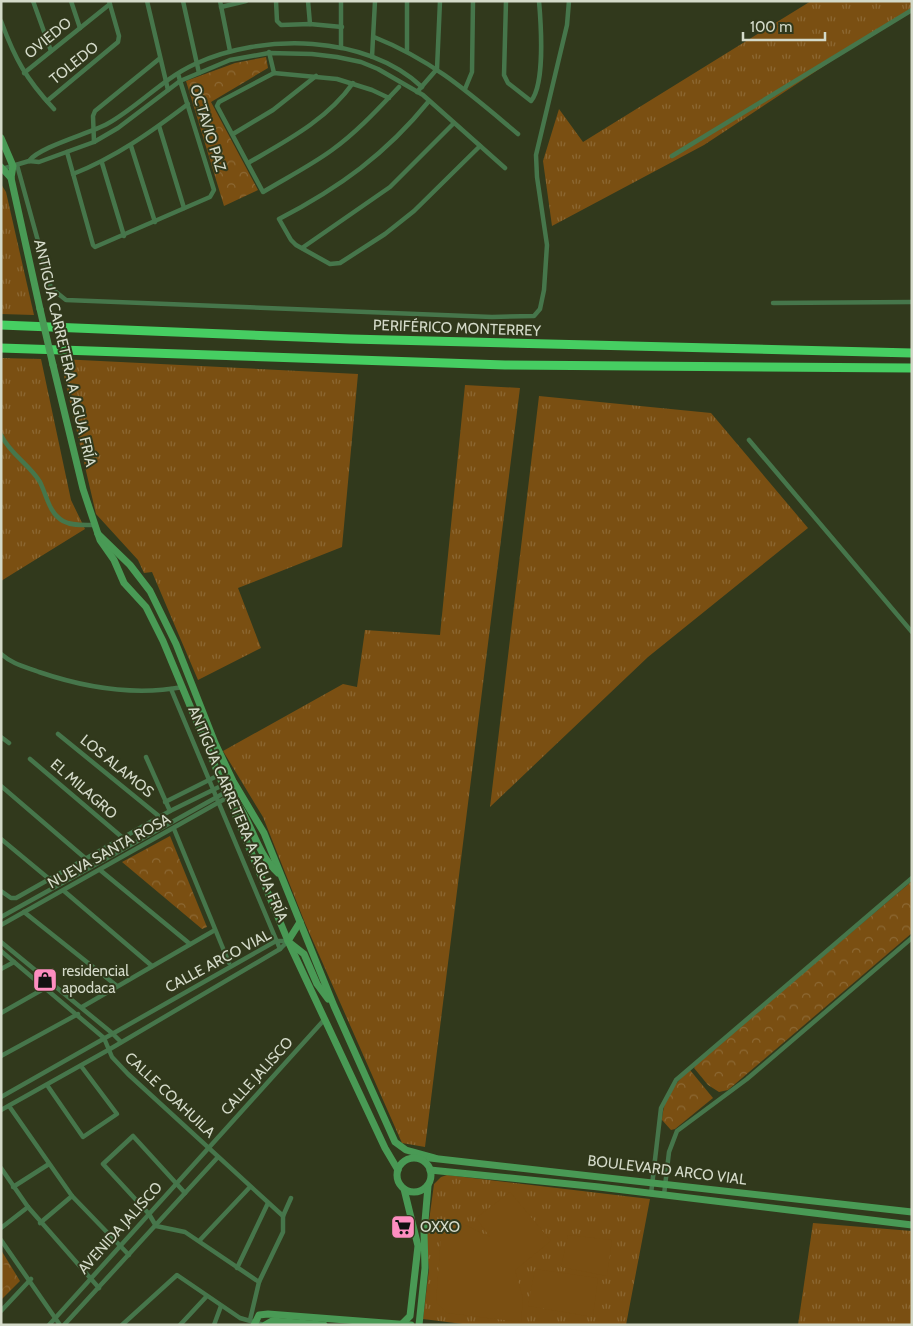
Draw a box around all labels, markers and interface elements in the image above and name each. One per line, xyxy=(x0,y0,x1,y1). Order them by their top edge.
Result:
scale bar xyxy=(743,10,826,42)
street label: OVIEDO xyxy=(21,14,75,62)
text: 100 m xyxy=(750,18,792,36)
street label: TOLEDO xyxy=(46,38,102,88)
street label: OCTAVIO PAZ xyxy=(186,82,230,174)
street label: ANTIGUA CARRETERA A AGUA FRÍA xyxy=(30,237,101,469)
street label: PERIFÉRICO MONTERREY xyxy=(373,315,542,340)
street label: ANTIGUA CARRETERA A AGUA FRÍA xyxy=(184,703,293,925)
street label: LOS ALAMOS xyxy=(77,731,158,801)
street label: EL MILAGRO xyxy=(47,755,121,823)
street label: NUEVA SANTA ROSA xyxy=(44,809,174,892)
street label: CALLE ARCO VIAL xyxy=(162,925,274,996)
place label: residencial apodaca xyxy=(62,962,129,997)
shop icon: residencial apodaca xyxy=(32,967,58,993)
street label: CALLE JALISCO xyxy=(217,1033,297,1119)
street label: CALLE COAHUILA xyxy=(121,1049,219,1142)
street label: BOULEVARD ARCO VIAL xyxy=(586,1151,748,1189)
street label: AVENIDA JALISCO xyxy=(74,1178,166,1278)
supermarket icon: OXXO xyxy=(390,1214,416,1240)
place label: OXXO xyxy=(420,1218,460,1236)

